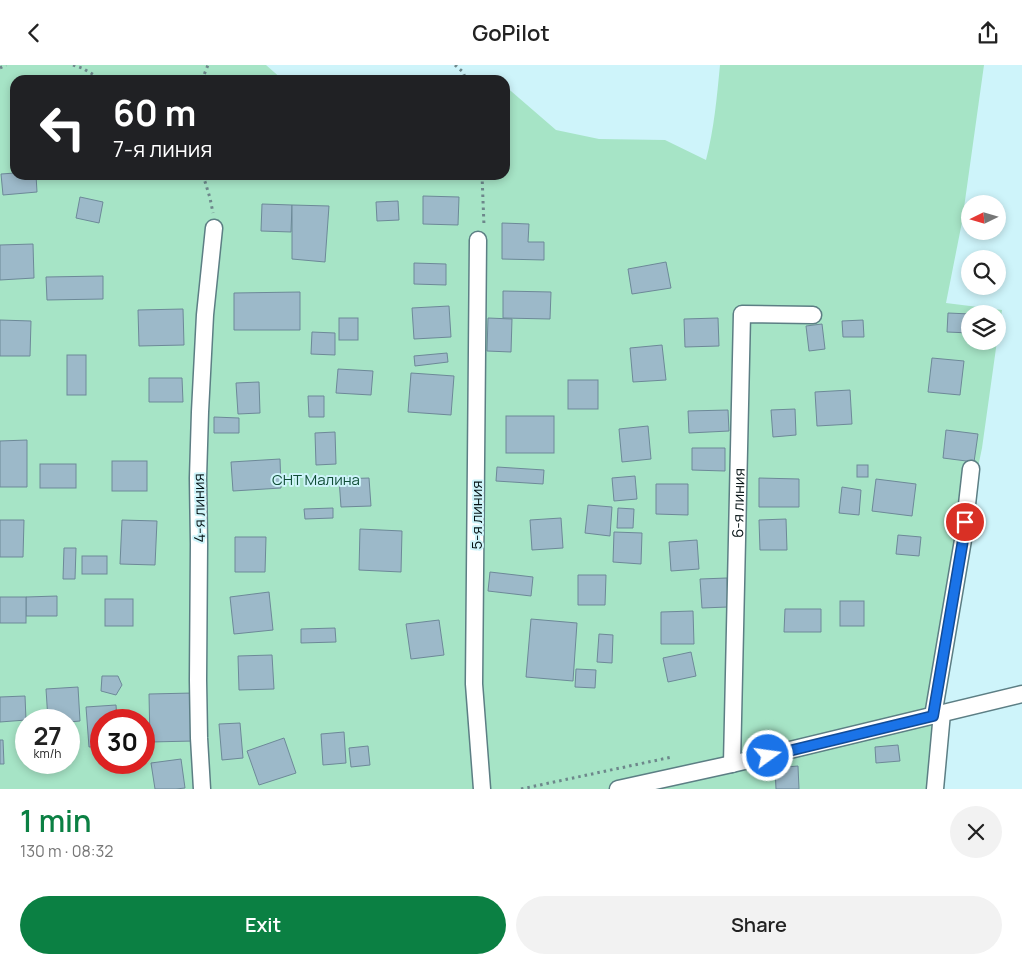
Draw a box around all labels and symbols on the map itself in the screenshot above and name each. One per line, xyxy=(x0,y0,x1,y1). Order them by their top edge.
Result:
north arrow xyxy=(961,195,1006,240)
street label: 6-я линия xyxy=(727,468,749,538)
park label: СНТ Малина xyxy=(272,469,360,490)
street label: 4-я линия xyxy=(188,473,210,543)
street label: 5-я линия xyxy=(466,480,487,550)
pin xyxy=(944,501,986,543)
speed limit sign: 30 xyxy=(90,709,155,774)
position arrow xyxy=(741,729,793,781)

